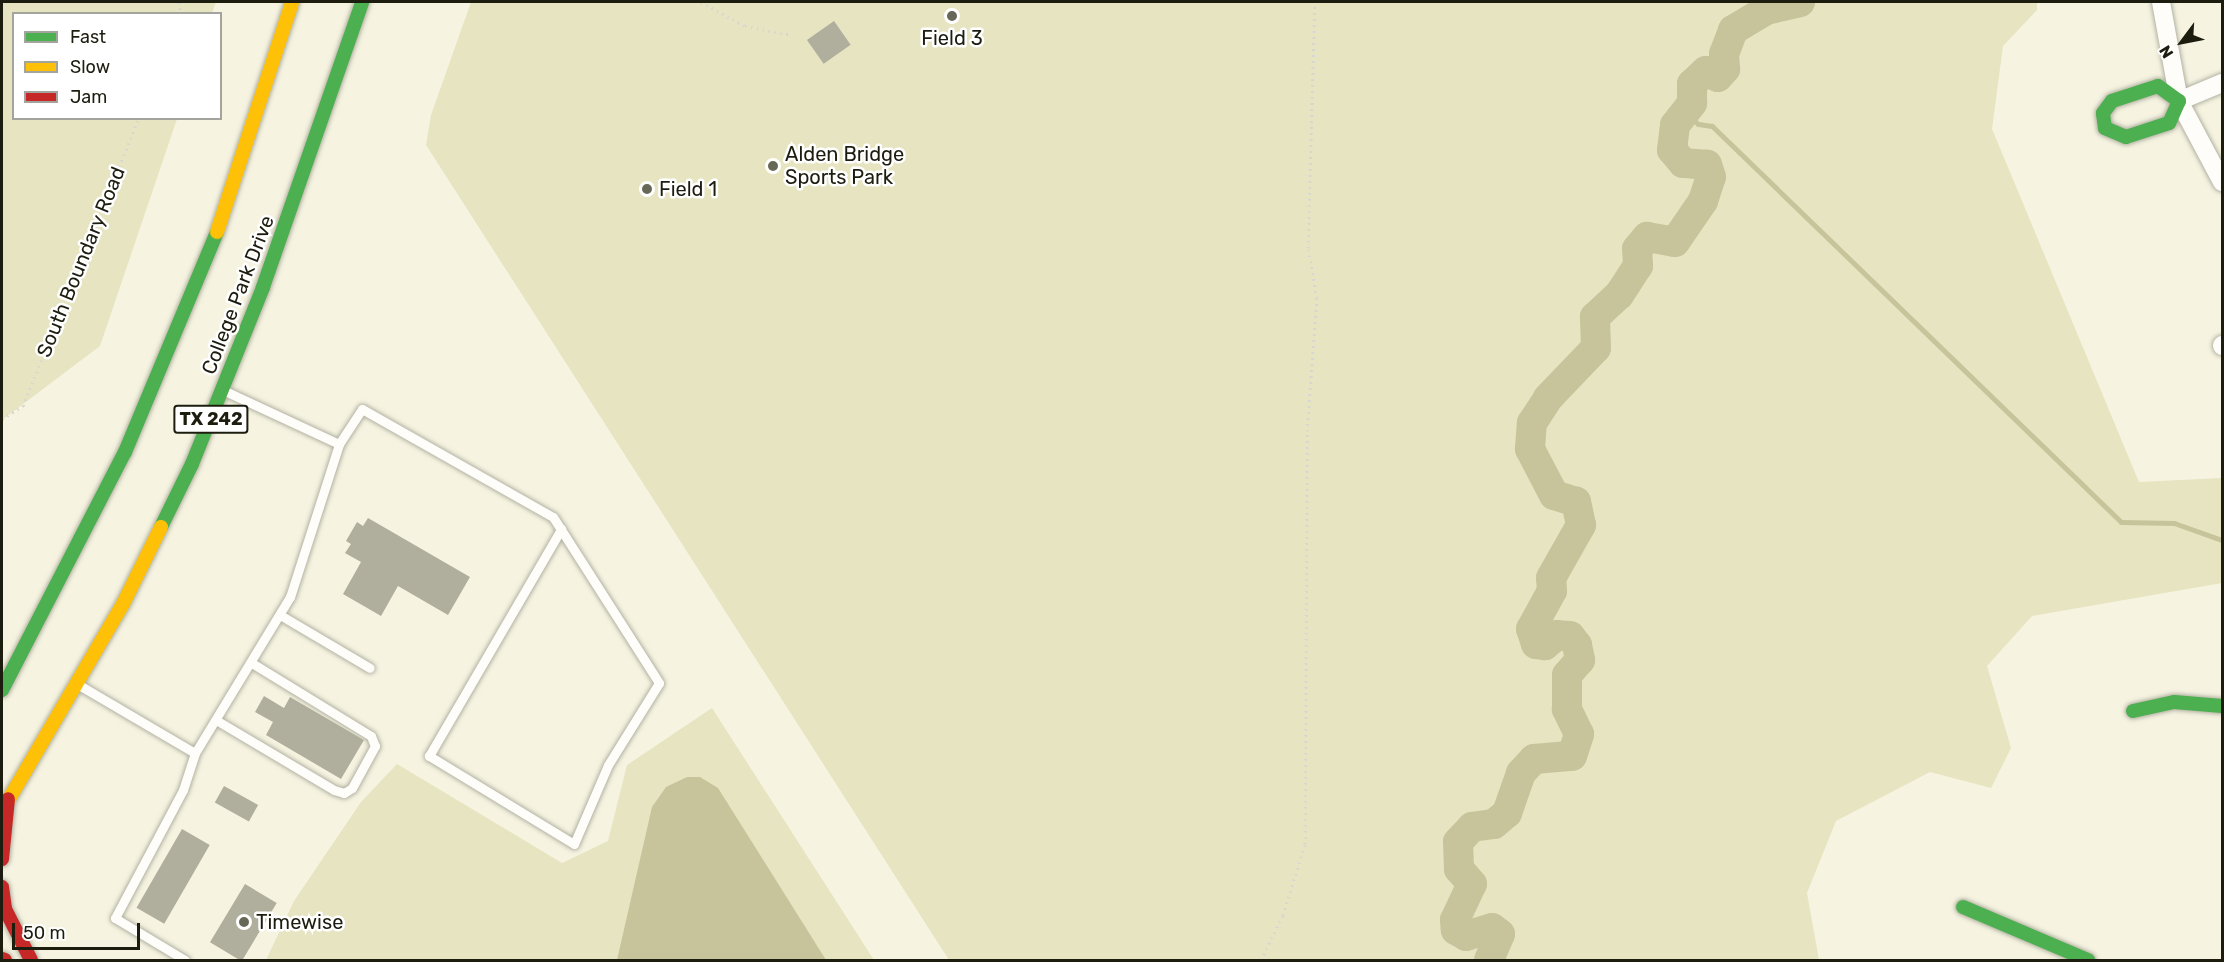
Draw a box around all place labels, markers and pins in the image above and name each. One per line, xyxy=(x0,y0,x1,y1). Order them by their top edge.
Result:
marker: Field 3 xyxy=(945,9,959,23)
place label: Field 3 xyxy=(921,26,983,50)
place label: Alden Bridge Sports Park xyxy=(785,142,904,189)
marker: Alden Bridge Sports Park xyxy=(766,159,780,173)
place label: Field 1 xyxy=(659,177,717,201)
marker: Field 1 xyxy=(640,182,654,196)
place label: Timewise xyxy=(256,910,343,934)
marker: Timewise xyxy=(237,915,251,929)

